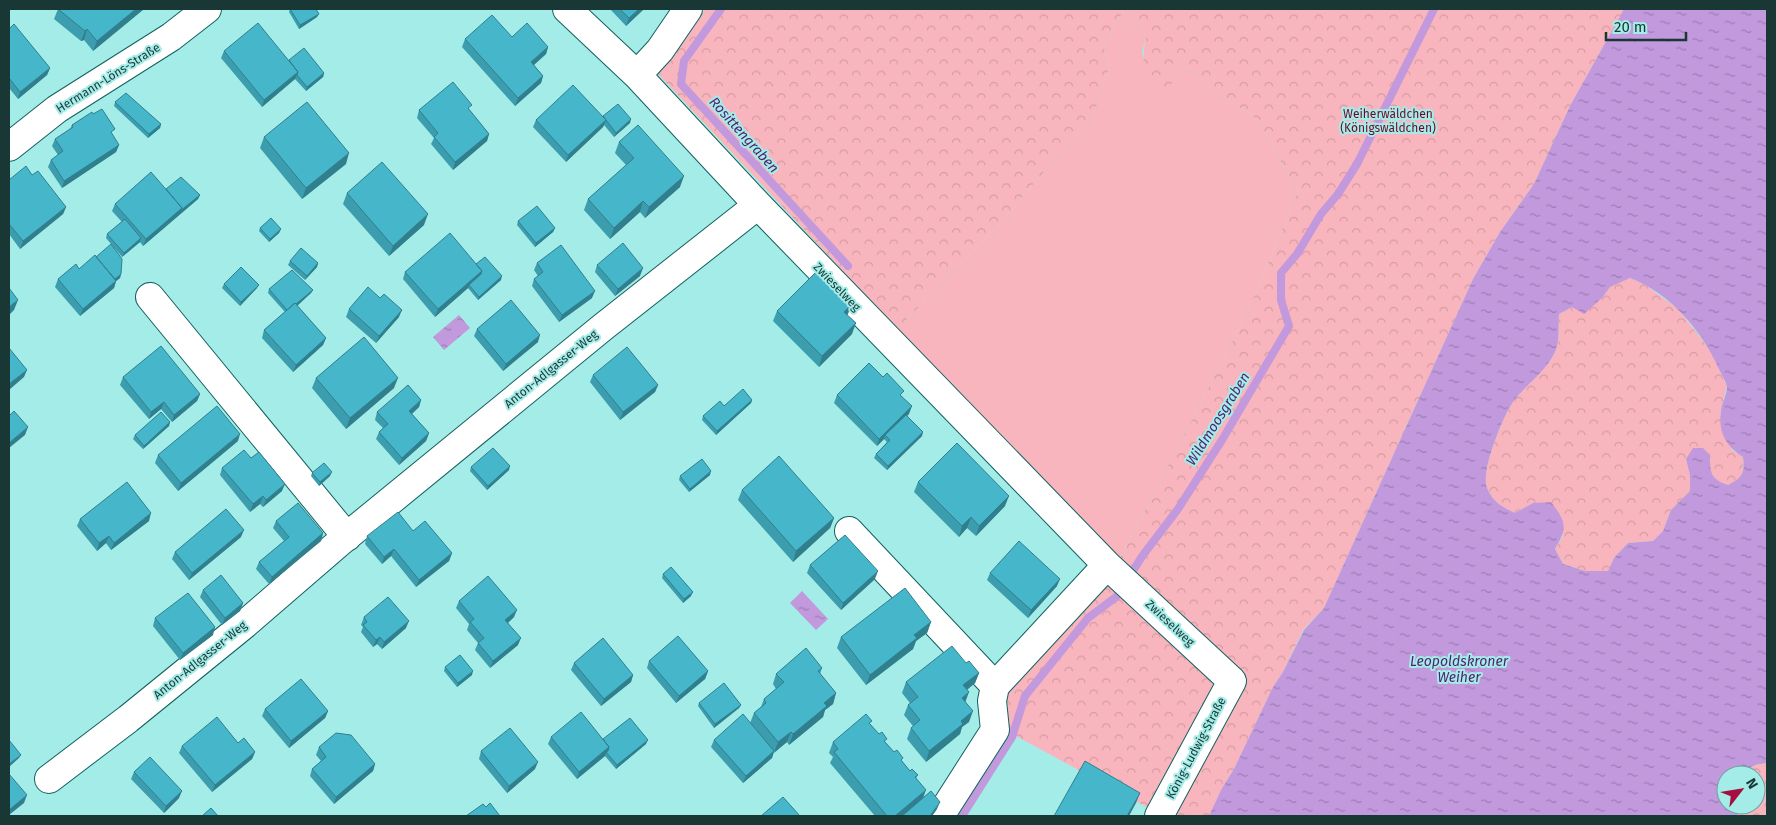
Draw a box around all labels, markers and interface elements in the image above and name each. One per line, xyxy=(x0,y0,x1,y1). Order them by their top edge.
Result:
scale bar xyxy=(1606,10,1686,42)
text: 20 m xyxy=(1614,18,1647,36)
street label: Hermann-Löns-Straße xyxy=(53,40,163,116)
water label: Rosittengraben xyxy=(706,94,782,176)
park label: Weiherwäldchen (Königswäldchen) xyxy=(1340,107,1436,135)
street label: Zwieselweg xyxy=(811,260,864,315)
street label: Anton-Adlgasser-Weg xyxy=(501,327,601,411)
water label: Wildmoosgraben xyxy=(1183,369,1253,469)
street label: Zwieselweg xyxy=(1143,597,1198,650)
street label: Anton-Adlgasser-Weg xyxy=(150,618,250,702)
water label: Leopoldskroner Weiher xyxy=(1410,653,1509,686)
street label: König-Ludwig-Straße xyxy=(1163,695,1229,801)
north arrow xyxy=(1716,765,1766,815)
text: N xyxy=(1742,775,1761,792)

